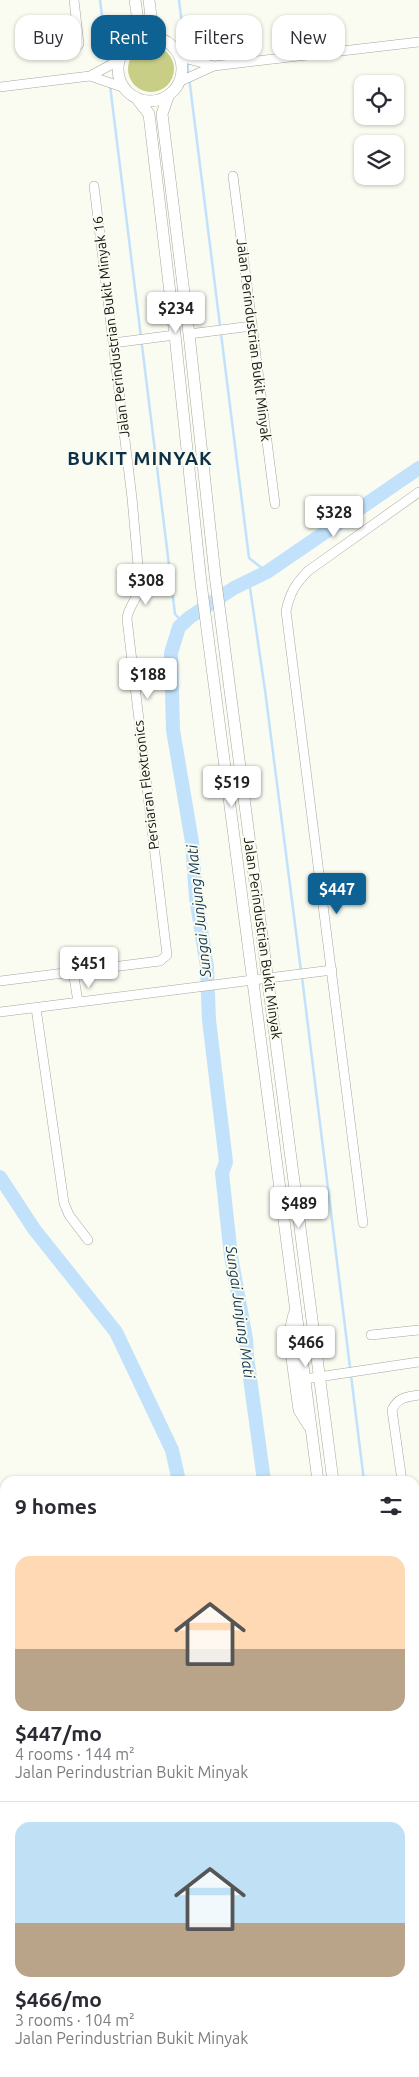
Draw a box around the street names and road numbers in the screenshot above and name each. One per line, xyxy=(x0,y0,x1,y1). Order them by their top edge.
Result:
street label: Jalan Perindustrian Bukit Minyak 16 xyxy=(89,215,133,439)
street label: Jalan Perindustrian Bukit Minyak xyxy=(234,238,274,442)
street label: Persiaran Flextronics xyxy=(130,719,162,851)
street label: Jalan Perindustrian Bukit Minyak xyxy=(241,836,285,1040)

